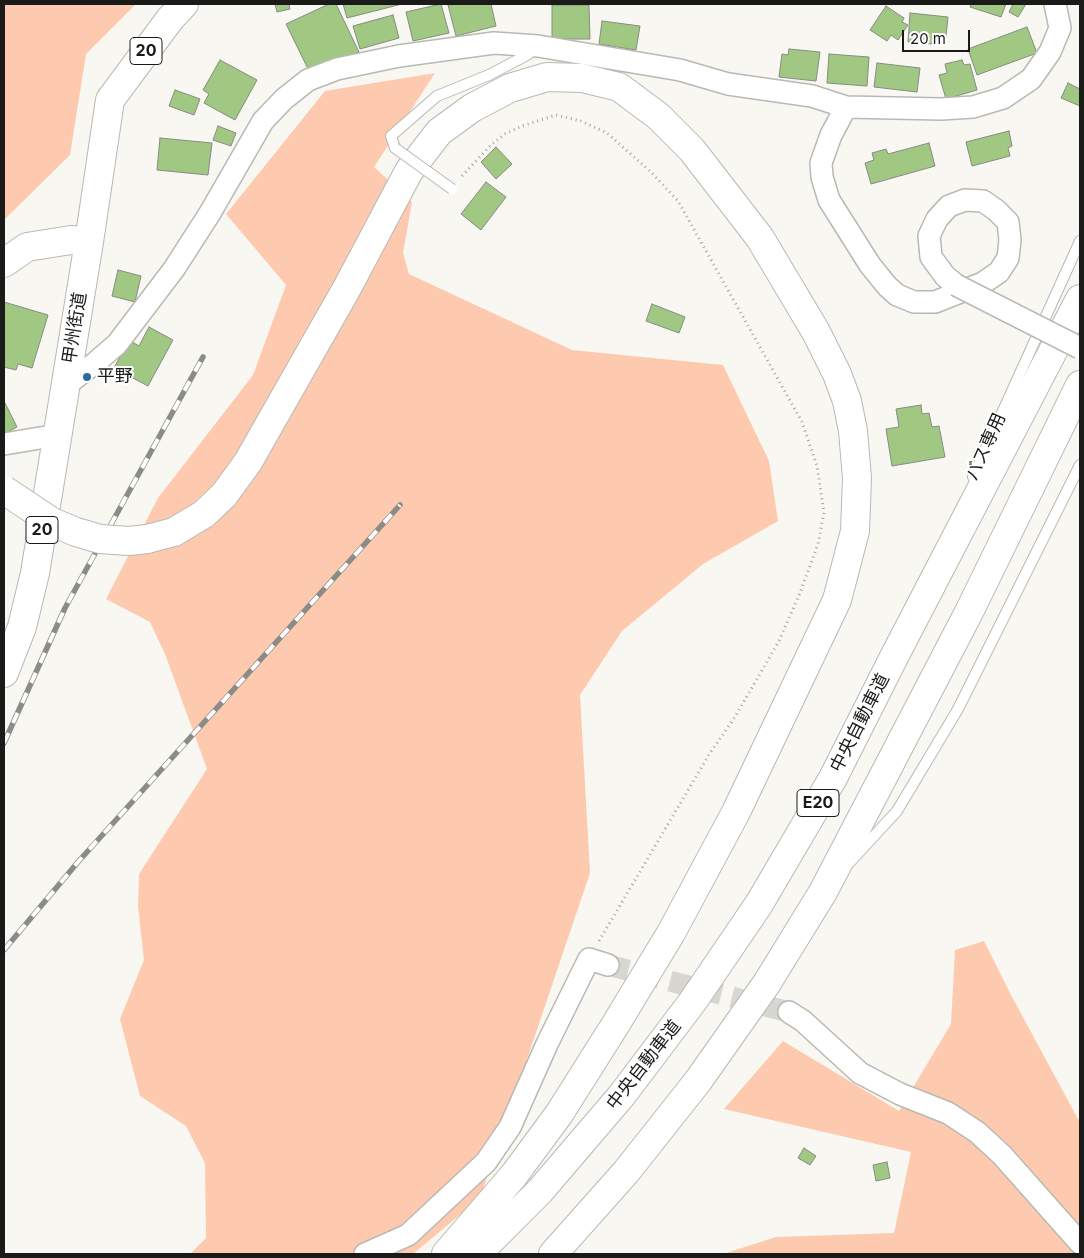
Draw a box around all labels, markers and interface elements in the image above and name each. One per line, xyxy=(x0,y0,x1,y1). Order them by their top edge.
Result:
scale bar xyxy=(904,20,972,52)
text: 20 m xyxy=(910,29,946,48)
road number: 20 xyxy=(130,37,162,64)
street label: 甲州街道 xyxy=(59,291,91,365)
place label: 平野 xyxy=(97,366,133,388)
marker: 平野 xyxy=(81,371,93,383)
street label: バス専用 xyxy=(961,410,1011,484)
road number: 20 xyxy=(26,516,58,544)
street label: 中央自動車道 xyxy=(826,670,894,776)
road number: E20 xyxy=(797,790,839,816)
street label: 中央自動車道 xyxy=(602,1016,686,1114)

